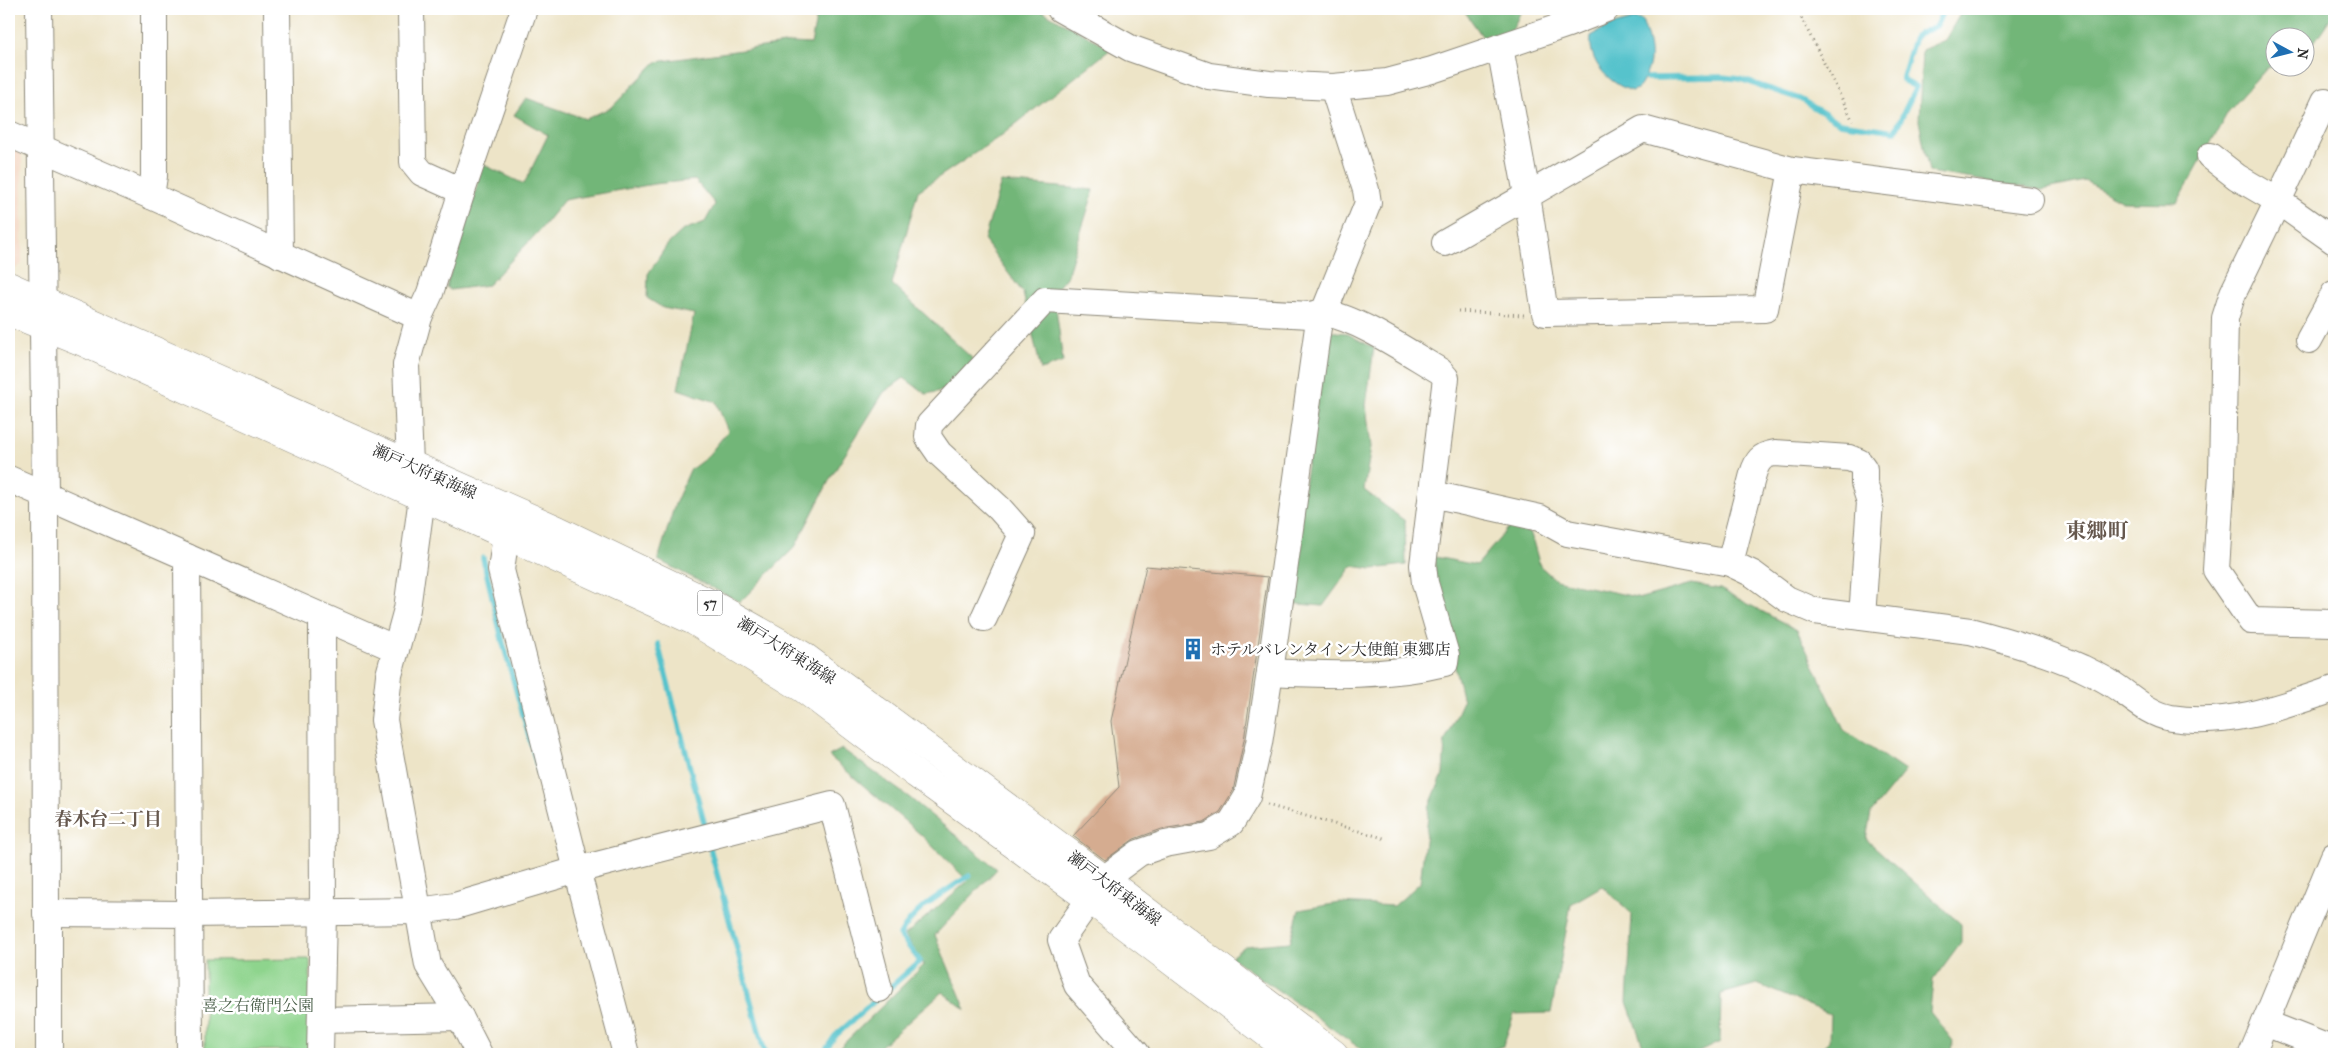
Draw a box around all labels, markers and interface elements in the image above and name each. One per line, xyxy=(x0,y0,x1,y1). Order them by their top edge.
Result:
north arrow xyxy=(2266,28,2316,78)
text: N xyxy=(2293,47,2311,60)
street label: 瀬戸大府東海線 xyxy=(370,440,480,503)
district label: 東郷町 xyxy=(2066,519,2129,543)
road number: 57 xyxy=(698,590,722,616)
street label: 瀬戸大府東海線 xyxy=(734,613,839,688)
building icon: ホテルバレンタイン大使館 東郷店 xyxy=(1180,636,1206,662)
place label: ホテルバレンタイン大使館 東郷店 xyxy=(1210,640,1450,659)
district label: 春木台二丁目 xyxy=(54,809,162,830)
street label: 瀬戸大府東海線 xyxy=(1064,847,1165,930)
park label: 喜之右衛門公園 xyxy=(202,996,314,1015)

